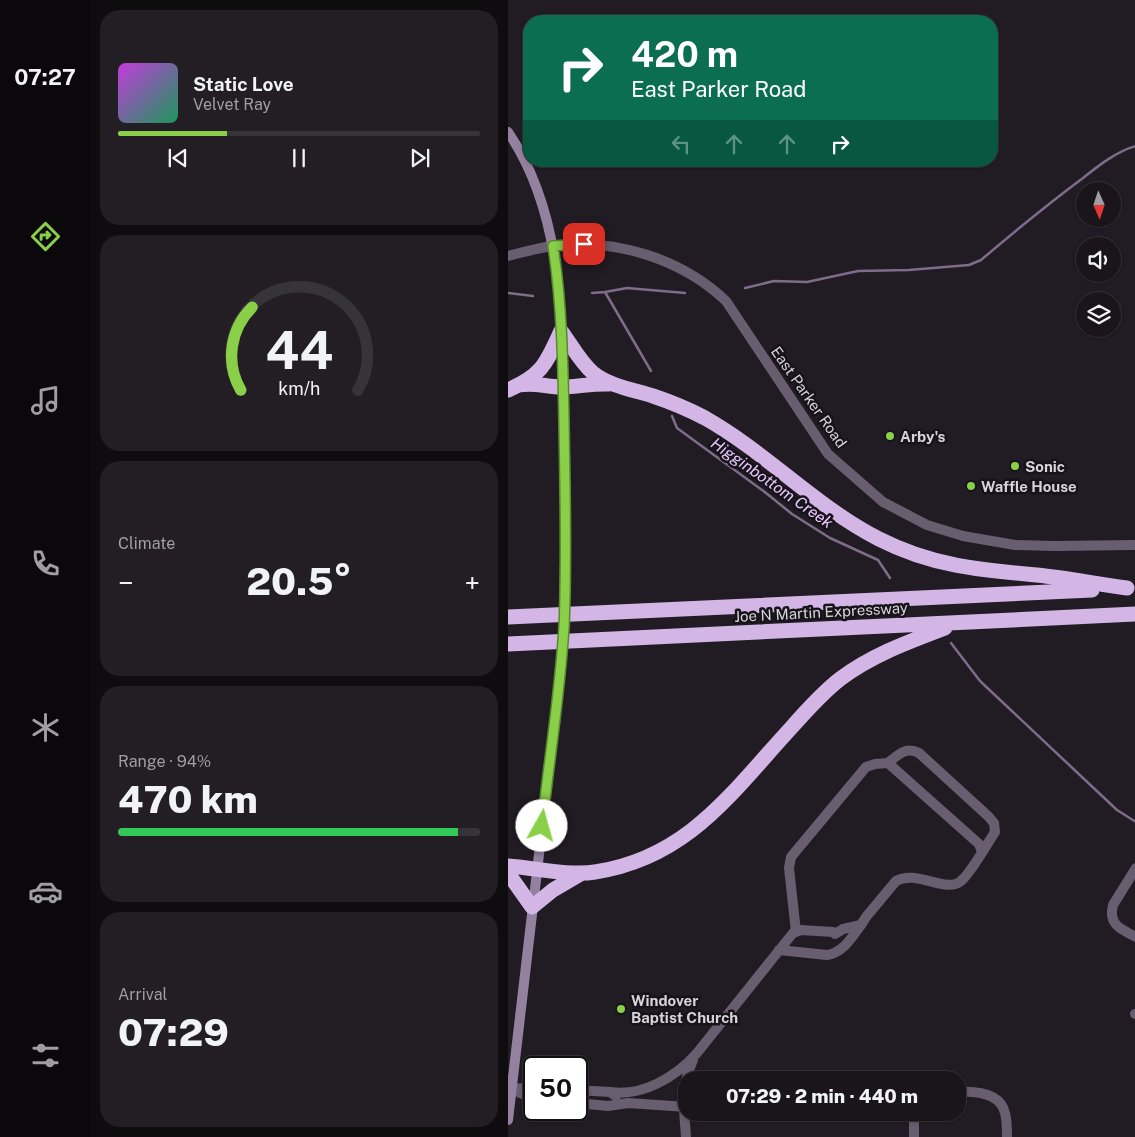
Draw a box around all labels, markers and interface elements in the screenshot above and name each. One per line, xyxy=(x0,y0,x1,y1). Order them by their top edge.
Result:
text: 420 m xyxy=(631,34,738,75)
icon: right xyxy=(548,35,613,100)
text: 07:27 xyxy=(14,64,76,90)
text: Static Love xyxy=(193,73,294,95)
text: East Parker Road xyxy=(631,76,806,102)
text: Velvet Ray xyxy=(193,95,271,114)
icon: left xyxy=(667,130,695,158)
icon: ahead xyxy=(720,130,748,158)
icon: ahead xyxy=(773,130,801,158)
icon: right xyxy=(826,130,854,158)
icon: previous xyxy=(164,144,192,172)
icon: pause xyxy=(285,144,313,172)
icon: next xyxy=(406,144,434,172)
north arrow xyxy=(1076,182,1120,228)
map controls xyxy=(1076,182,1121,337)
icon: directions xyxy=(28,219,63,254)
pin xyxy=(563,223,605,265)
icon: arrive xyxy=(570,230,598,258)
button: sound xyxy=(1076,237,1121,282)
button: layers xyxy=(1076,292,1121,337)
text: 44 xyxy=(265,320,333,381)
street label: East Parker Road xyxy=(768,343,850,451)
text: km/h xyxy=(278,378,320,399)
icon: music xyxy=(28,383,63,418)
place label: Arby's xyxy=(900,428,945,445)
marker: Arby's xyxy=(884,430,896,442)
water label: Higginbottom Creek xyxy=(707,434,837,532)
place label: Sonic xyxy=(1025,458,1065,475)
marker: Sonic xyxy=(1009,460,1021,472)
place label: Waffle House xyxy=(981,478,1077,495)
marker: Waffle House xyxy=(965,480,977,492)
text: Climate xyxy=(118,534,175,553)
icon: phone xyxy=(28,546,63,581)
text: 20.5° xyxy=(246,559,352,604)
text: − xyxy=(118,566,134,599)
text: + xyxy=(464,566,480,599)
street label: Joe N Martin Expressway xyxy=(734,599,908,625)
icon: climate xyxy=(28,710,63,745)
text: Range · 94% xyxy=(118,752,211,771)
text: 470 km xyxy=(118,777,258,822)
position arrow xyxy=(515,799,567,851)
icon: car xyxy=(28,874,63,909)
text: Arrival xyxy=(118,985,167,1004)
place label: Windover Baptist Church xyxy=(631,992,738,1026)
marker: Windover Baptist Church xyxy=(615,1003,627,1015)
text: 07:29 xyxy=(118,1010,229,1055)
icon: filters xyxy=(28,1038,63,1073)
speed limit sign: 50 xyxy=(523,1056,588,1121)
text: 07:29 · 2 min · 440 m xyxy=(726,1085,918,1107)

